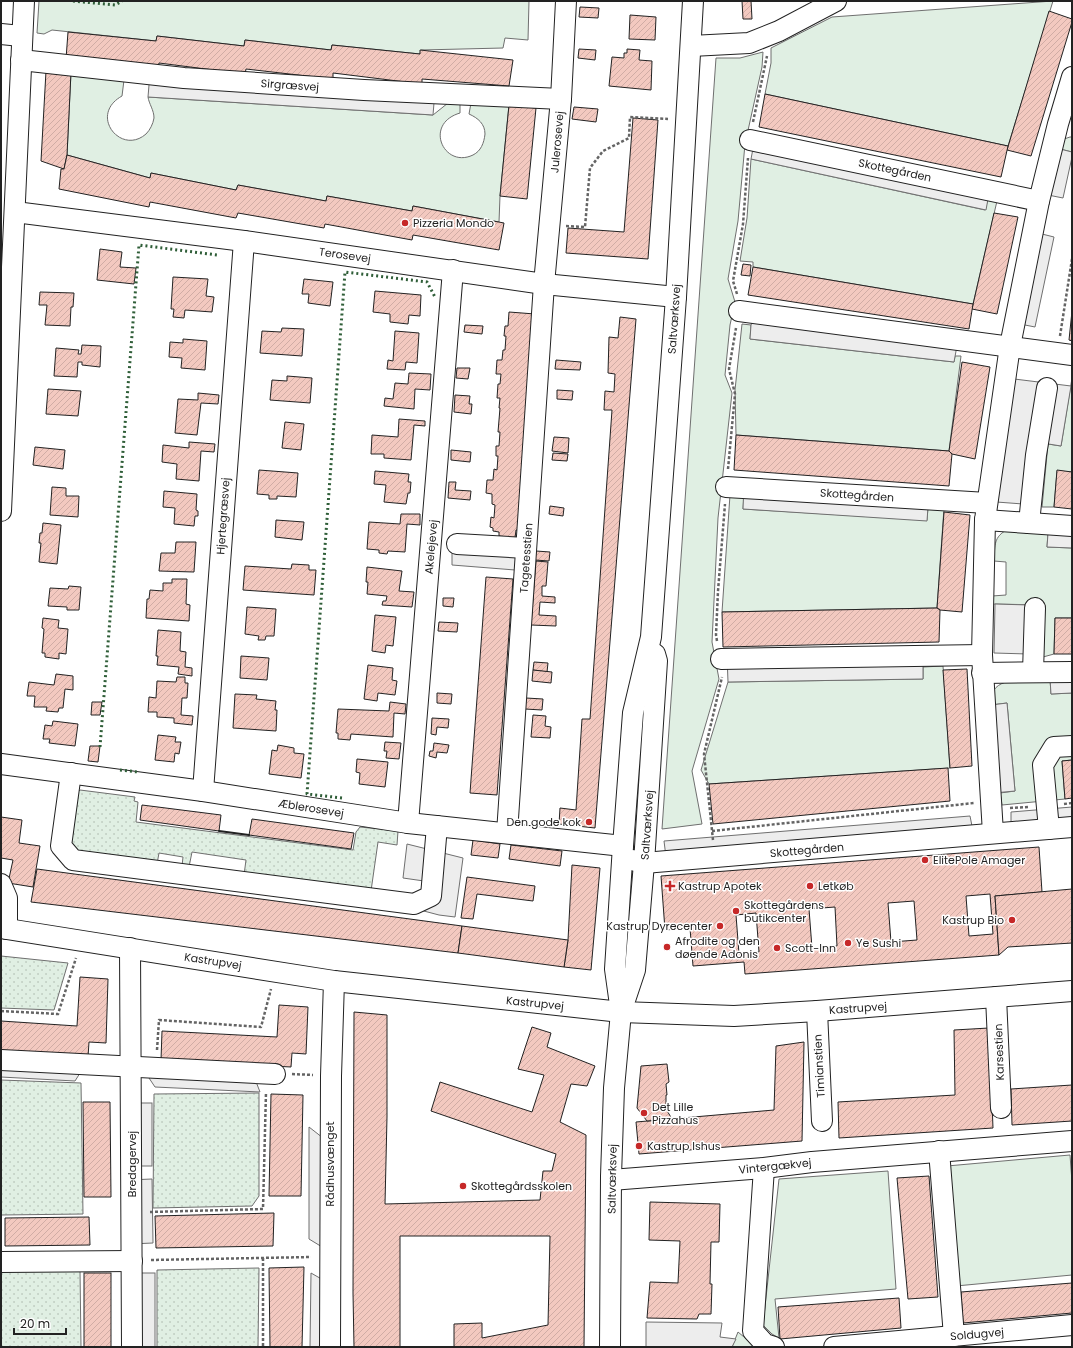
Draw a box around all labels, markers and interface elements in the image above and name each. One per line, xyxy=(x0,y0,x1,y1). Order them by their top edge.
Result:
street label: Sirgræsvej xyxy=(260,75,320,95)
street label: Julerosevej xyxy=(546,110,568,173)
street label: Skottegården xyxy=(857,154,933,186)
place label: Pizzeria Mondo xyxy=(413,215,494,231)
marker: Pizzeria Mondo xyxy=(400,218,410,228)
street label: Terosevej xyxy=(318,243,372,267)
street label: Saltværksvej xyxy=(664,283,684,355)
street label: Hjertegræsvej xyxy=(212,477,234,555)
street label: Skottegården xyxy=(819,484,895,506)
street label: Akelejevej xyxy=(421,519,441,575)
street label: Tagetesstien xyxy=(516,522,536,594)
street label: Saltværksvej xyxy=(637,789,657,861)
street label: Æblerosevej xyxy=(277,795,345,821)
place label: Den gode kok xyxy=(506,814,581,830)
marker: Den gode kok xyxy=(584,817,594,827)
street label: Skottegården xyxy=(769,839,845,861)
place label: ElitePole Amager xyxy=(933,852,1025,868)
marker: ElitePole Amager xyxy=(920,855,930,865)
place label: Kastrup Apotek xyxy=(678,878,762,894)
place label: Letkøb xyxy=(818,878,854,894)
marker: Kastrup Apotek xyxy=(665,881,675,891)
marker: Letkøb xyxy=(805,881,815,891)
place label: Skottegårdens butikcenter xyxy=(744,897,824,926)
marker: Skottegårdens butikcenter xyxy=(731,906,741,916)
place label: Kastrup Bio xyxy=(942,912,1004,928)
marker: Kastrup Bio xyxy=(1007,915,1017,925)
place label: Kastrup Dyrecenter xyxy=(606,918,712,934)
marker: Kastrup Dyrecenter xyxy=(715,921,725,931)
place label: Afrodite og den døende Adonis xyxy=(675,933,760,962)
place label: Ye Sushi xyxy=(856,935,901,951)
marker: Ye Sushi xyxy=(843,938,853,948)
place label: Scott-Inn xyxy=(785,940,836,956)
marker: Afrodite og den døende Adonis xyxy=(662,942,672,952)
marker: Scott-Inn xyxy=(772,943,782,953)
street label: Kastrupvej xyxy=(183,949,243,973)
street label: Kastrupvej xyxy=(505,992,565,1014)
street label: Kastrupvej xyxy=(828,998,888,1018)
street label: Karsestien xyxy=(990,1023,1008,1081)
street label: Timianstien xyxy=(809,1034,829,1098)
place label: Det Lille Pizzahus xyxy=(652,1099,699,1128)
marker: Det Lille Pizzahus xyxy=(639,1108,649,1118)
street label: Rådhusvænget xyxy=(322,1122,338,1206)
street label: Bredagervej xyxy=(124,1130,140,1197)
place label: Kastrup Ishus xyxy=(647,1138,721,1154)
marker: Kastrup Ishus xyxy=(634,1141,644,1151)
street label: Saltværksvej xyxy=(603,1144,621,1214)
street label: Vintergækvej xyxy=(738,1154,812,1178)
place label: Skottegårdsskolen xyxy=(471,1178,572,1194)
marker: Skottegårdsskolen xyxy=(458,1181,468,1191)
scale bar xyxy=(14,1310,66,1336)
text: 20 m xyxy=(20,1315,50,1332)
street label: Soldugvej xyxy=(949,1324,1005,1344)

